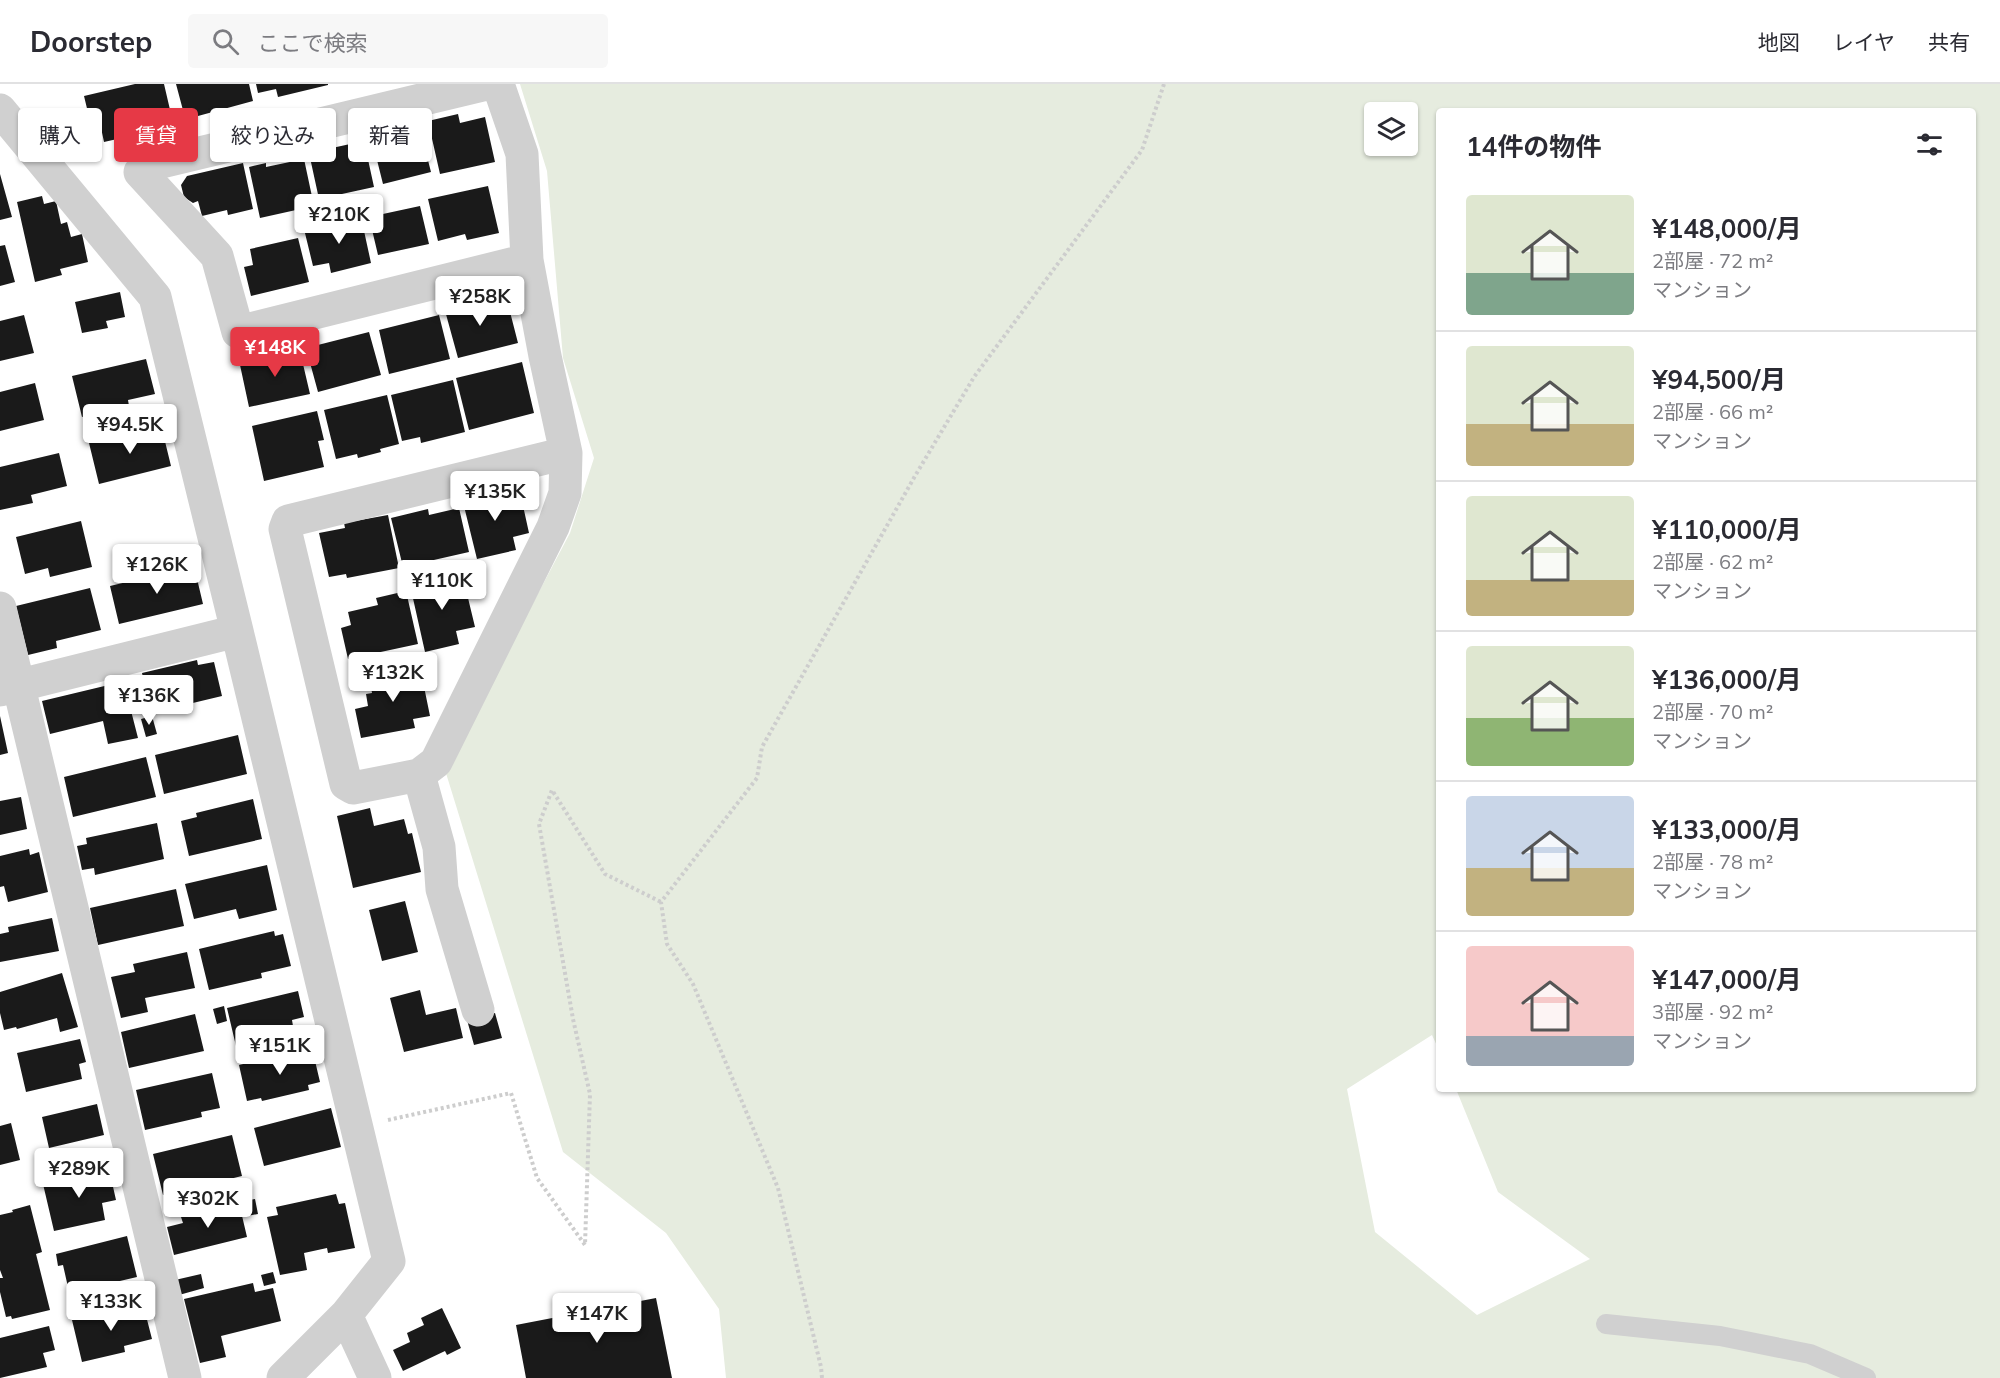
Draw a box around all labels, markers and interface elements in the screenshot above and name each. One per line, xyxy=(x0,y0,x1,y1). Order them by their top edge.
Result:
search box xyxy=(188,14,608,68)
text: Doorstep xyxy=(30,24,152,59)
icon: search xyxy=(209,25,242,58)
text: ここで検索 xyxy=(257,29,367,57)
text: 地図 xyxy=(1758,29,1800,55)
text: レイヤ xyxy=(1833,29,1895,55)
text: 共有 xyxy=(1928,29,1970,55)
map controls xyxy=(1364,102,1418,156)
button: layers xyxy=(1364,102,1418,156)
chip: 購入 xyxy=(18,108,102,162)
chip: 賃貸 xyxy=(114,108,198,162)
chip: 絞り込み xyxy=(210,108,336,162)
chip: 新着 xyxy=(348,108,432,162)
icon: filters xyxy=(1913,128,1946,161)
text: 14件の物件 xyxy=(1466,130,1601,163)
pin: ¥210K xyxy=(297,194,381,245)
text: ¥210K xyxy=(308,201,370,226)
text: ¥148,000/月 xyxy=(1652,212,1802,245)
icon: home xyxy=(1514,219,1586,291)
text: 2部屋 · 72 m² xyxy=(1652,248,1773,273)
pin: ¥258K xyxy=(438,276,522,327)
text: マンション xyxy=(1652,277,1752,302)
text: ¥258K xyxy=(449,283,511,308)
pin: ¥148K xyxy=(233,327,317,378)
text: ¥148K xyxy=(244,334,306,359)
text: ¥94,500/月 xyxy=(1652,363,1786,396)
icon: home xyxy=(1514,370,1586,442)
text: 2部屋 · 66 m² xyxy=(1652,399,1773,424)
pin: ¥94.5K xyxy=(81,404,179,455)
text: ¥94.5K xyxy=(97,411,163,436)
text: マンション xyxy=(1652,428,1752,453)
pin: ¥135K xyxy=(453,471,537,522)
text: ¥135K xyxy=(464,478,526,503)
text: ¥110,000/月 xyxy=(1652,513,1802,546)
icon: home xyxy=(1514,520,1586,592)
pin: ¥126K xyxy=(115,544,199,595)
text: 2部屋 · 62 m² xyxy=(1652,549,1773,574)
text: ¥126K xyxy=(126,551,188,576)
pin: ¥110K xyxy=(400,560,484,611)
text: ¥110K xyxy=(411,567,473,592)
text: マンション xyxy=(1652,578,1752,603)
pin: ¥132K xyxy=(351,652,435,703)
text: ¥132K xyxy=(362,659,424,684)
text: ¥136,000/月 xyxy=(1652,663,1802,696)
icon: home xyxy=(1514,670,1586,742)
pin: ¥136K xyxy=(107,675,191,726)
text: ¥136K xyxy=(118,682,180,707)
text: 2部屋 · 70 m² xyxy=(1652,699,1773,724)
text: マンション xyxy=(1652,728,1752,753)
text: ¥133,000/月 xyxy=(1652,813,1802,846)
icon: home xyxy=(1514,820,1586,892)
text: 2部屋 · 78 m² xyxy=(1652,849,1773,874)
text: マンション xyxy=(1652,878,1752,903)
text: ¥147,000/月 xyxy=(1652,963,1802,996)
icon: home xyxy=(1514,970,1586,1042)
text: 3部屋 · 92 m² xyxy=(1652,999,1773,1024)
pin: ¥151K xyxy=(238,1025,322,1076)
text: マンション xyxy=(1652,1028,1752,1053)
text: ¥151K xyxy=(249,1032,311,1057)
pin: ¥289K xyxy=(37,1148,121,1199)
text: ¥289K xyxy=(48,1155,110,1180)
pin: ¥302K xyxy=(166,1178,250,1229)
text: ¥302K xyxy=(177,1185,239,1210)
pin: ¥133K xyxy=(69,1281,153,1332)
text: ¥133K xyxy=(80,1288,142,1313)
pin: ¥147K xyxy=(555,1293,639,1344)
text: ¥147K xyxy=(566,1300,628,1325)

